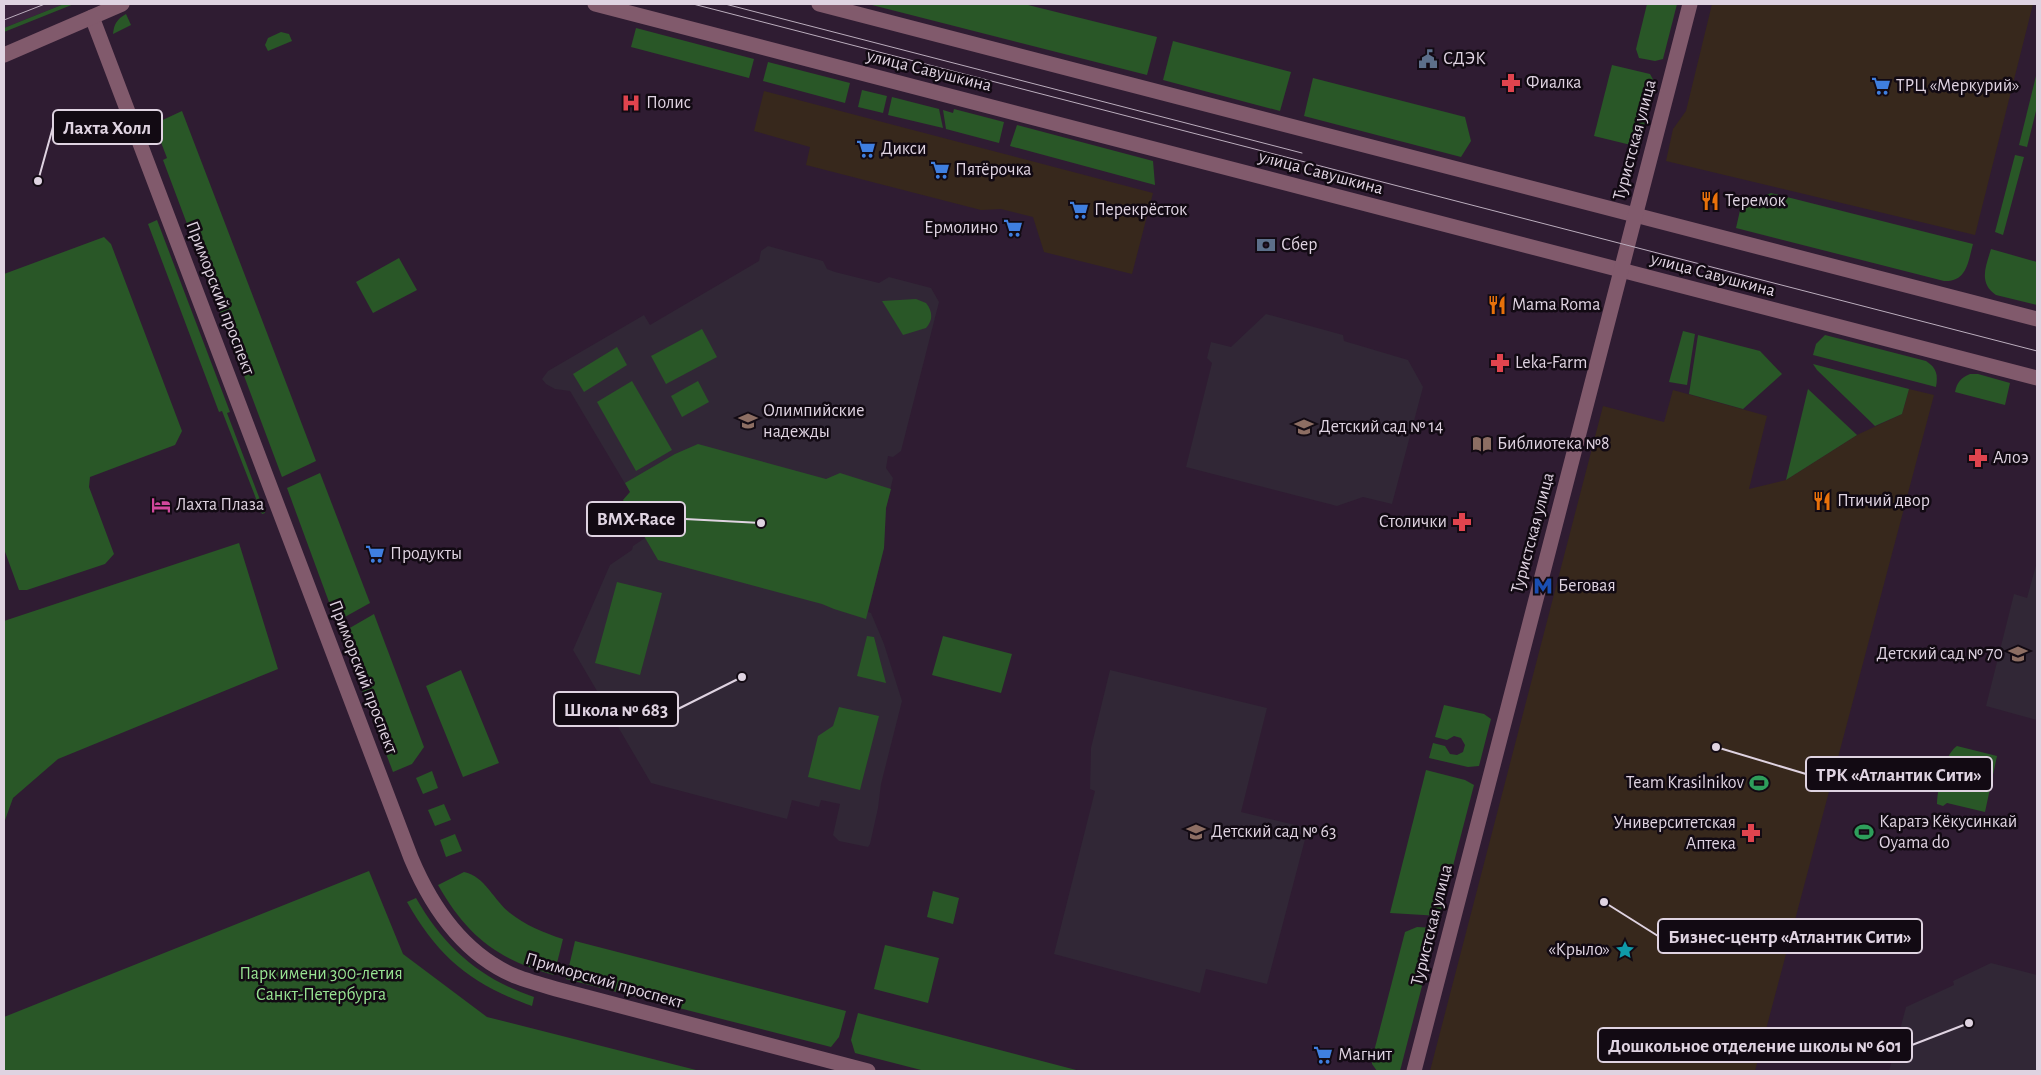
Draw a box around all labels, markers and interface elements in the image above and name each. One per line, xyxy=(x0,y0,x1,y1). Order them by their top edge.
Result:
street label: улица Савушкина xyxy=(864,47,993,95)
public building icon: СДЭК xyxy=(1417,48,1439,70)
place label: СДЭК xyxy=(1443,50,1486,68)
pharmacy icon: Фиалка xyxy=(1500,72,1522,94)
place label: Фиалка xyxy=(1526,74,1582,92)
supermarket icon: ТРЦ «Меркурий» xyxy=(1870,75,1892,97)
place label: ТРЦ «Меркурий» xyxy=(1896,77,2019,95)
street label: Туристская улица xyxy=(1610,78,1660,202)
hospital icon: Полис xyxy=(620,92,642,114)
place label: Полис xyxy=(646,94,691,112)
callout: Лахта Холл xyxy=(53,110,162,144)
text: Лахта Холл xyxy=(63,119,151,138)
supermarket icon: Дикси xyxy=(855,138,877,160)
place label: Дикси xyxy=(881,140,927,158)
street label: улица Савушкина xyxy=(1256,147,1385,198)
supermarket icon: Пятёрочка xyxy=(929,159,951,181)
place label: Пятёрочка xyxy=(955,161,1032,179)
restaurant icon: Теремок xyxy=(1699,190,1721,212)
place label: Теремок xyxy=(1725,192,1787,210)
supermarket icon: Перекрёсток xyxy=(1068,199,1090,221)
place label: Перекрёсток xyxy=(1094,201,1188,219)
supermarket icon: Ермолино xyxy=(1002,217,1024,239)
street label: Приморский проспект xyxy=(182,219,258,378)
place label: Ермолино xyxy=(924,219,998,237)
bank icon: Сбер xyxy=(1255,234,1277,256)
place label: Сбер xyxy=(1281,235,1318,254)
street label: улица Савушкина xyxy=(1648,249,1777,300)
restaurant icon: Mama Roma xyxy=(1486,294,1508,316)
place label: Mama Roma xyxy=(1512,296,1601,314)
pharmacy icon: Leka-Farm xyxy=(1489,352,1511,374)
place label: Leka-Farm xyxy=(1515,354,1587,372)
place label: Олимпийские надежды xyxy=(763,402,865,441)
school or university icon: Олимпийские надежды xyxy=(737,410,759,432)
school or university icon: Детский сад № 14 xyxy=(1293,416,1315,438)
place label: Детский сад № 14 xyxy=(1319,418,1444,436)
library icon: Библиотека №8 xyxy=(1471,433,1493,455)
place label: Библиотека №8 xyxy=(1497,434,1609,453)
pharmacy icon: Алоэ xyxy=(1967,447,1989,469)
place label: Алоэ xyxy=(1993,449,2029,467)
street label: Туристская улица xyxy=(1508,471,1558,595)
restaurant icon: Птичий двор xyxy=(1811,490,1833,512)
place label: Птичий двор xyxy=(1837,492,1930,510)
hotel icon: Лахта Плаза xyxy=(150,494,172,516)
place label: Лахта Плаза xyxy=(176,496,264,514)
callout: BMX-Race xyxy=(587,502,685,536)
text: BMX-Race xyxy=(597,510,675,529)
pharmacy icon: Столички xyxy=(1451,511,1473,533)
place label: Столички xyxy=(1379,513,1447,531)
supermarket icon: Продукты xyxy=(364,543,386,565)
place label: Продукты xyxy=(390,545,462,563)
metro station icon: Беговая xyxy=(1532,575,1554,597)
place label: Беговая xyxy=(1558,577,1616,595)
street label: Приморский проспект xyxy=(325,598,401,757)
school or university icon: Детский сад № 70 xyxy=(2007,643,2029,665)
place label: Детский сад № 70 xyxy=(1876,645,2003,663)
callout: Школа № 683 xyxy=(554,692,678,726)
text: Школа № 683 xyxy=(564,701,668,720)
callout: ТРК «Атлантик Сити» xyxy=(1806,757,1992,791)
text: ТРК «Атлантик Сити» xyxy=(1816,766,1982,785)
sports icon: Team Krasilnikov xyxy=(1748,772,1770,794)
place label: Team Krasilnikov xyxy=(1626,774,1744,792)
place label: Каратэ Кёкусинкай Oyama do xyxy=(1879,813,2017,852)
place label: Университетская Аптека xyxy=(1613,814,1736,853)
school or university icon: Детский сад № 63 xyxy=(1185,821,1207,843)
sports icon: Каратэ Кёкусинкай Oyama do xyxy=(1853,821,1875,843)
pharmacy icon: Университетская Аптека xyxy=(1740,822,1762,844)
place label: Детский сад № 63 xyxy=(1211,823,1336,841)
street label: Туристская улица xyxy=(1408,863,1456,987)
callout: Бизнес-центр «Атлантик Сити» xyxy=(1658,919,1922,953)
text: Бизнес-центр «Атлантик Сити» xyxy=(1668,928,1912,947)
place icon: «Крыло» xyxy=(1614,939,1636,961)
place label: «Крыло» xyxy=(1548,941,1610,959)
street label: Приморский проспект xyxy=(523,950,685,1012)
park label: Парк имени 300-летия Санкт-Петербурга xyxy=(239,965,403,1004)
callout: Дошкольное отделение школы № 601 xyxy=(1598,1028,1912,1062)
text: Дошкольное отделение школы № 601 xyxy=(1608,1037,1902,1056)
supermarket icon: Магнит xyxy=(1312,1044,1334,1066)
place label: Магнит xyxy=(1338,1046,1393,1064)

